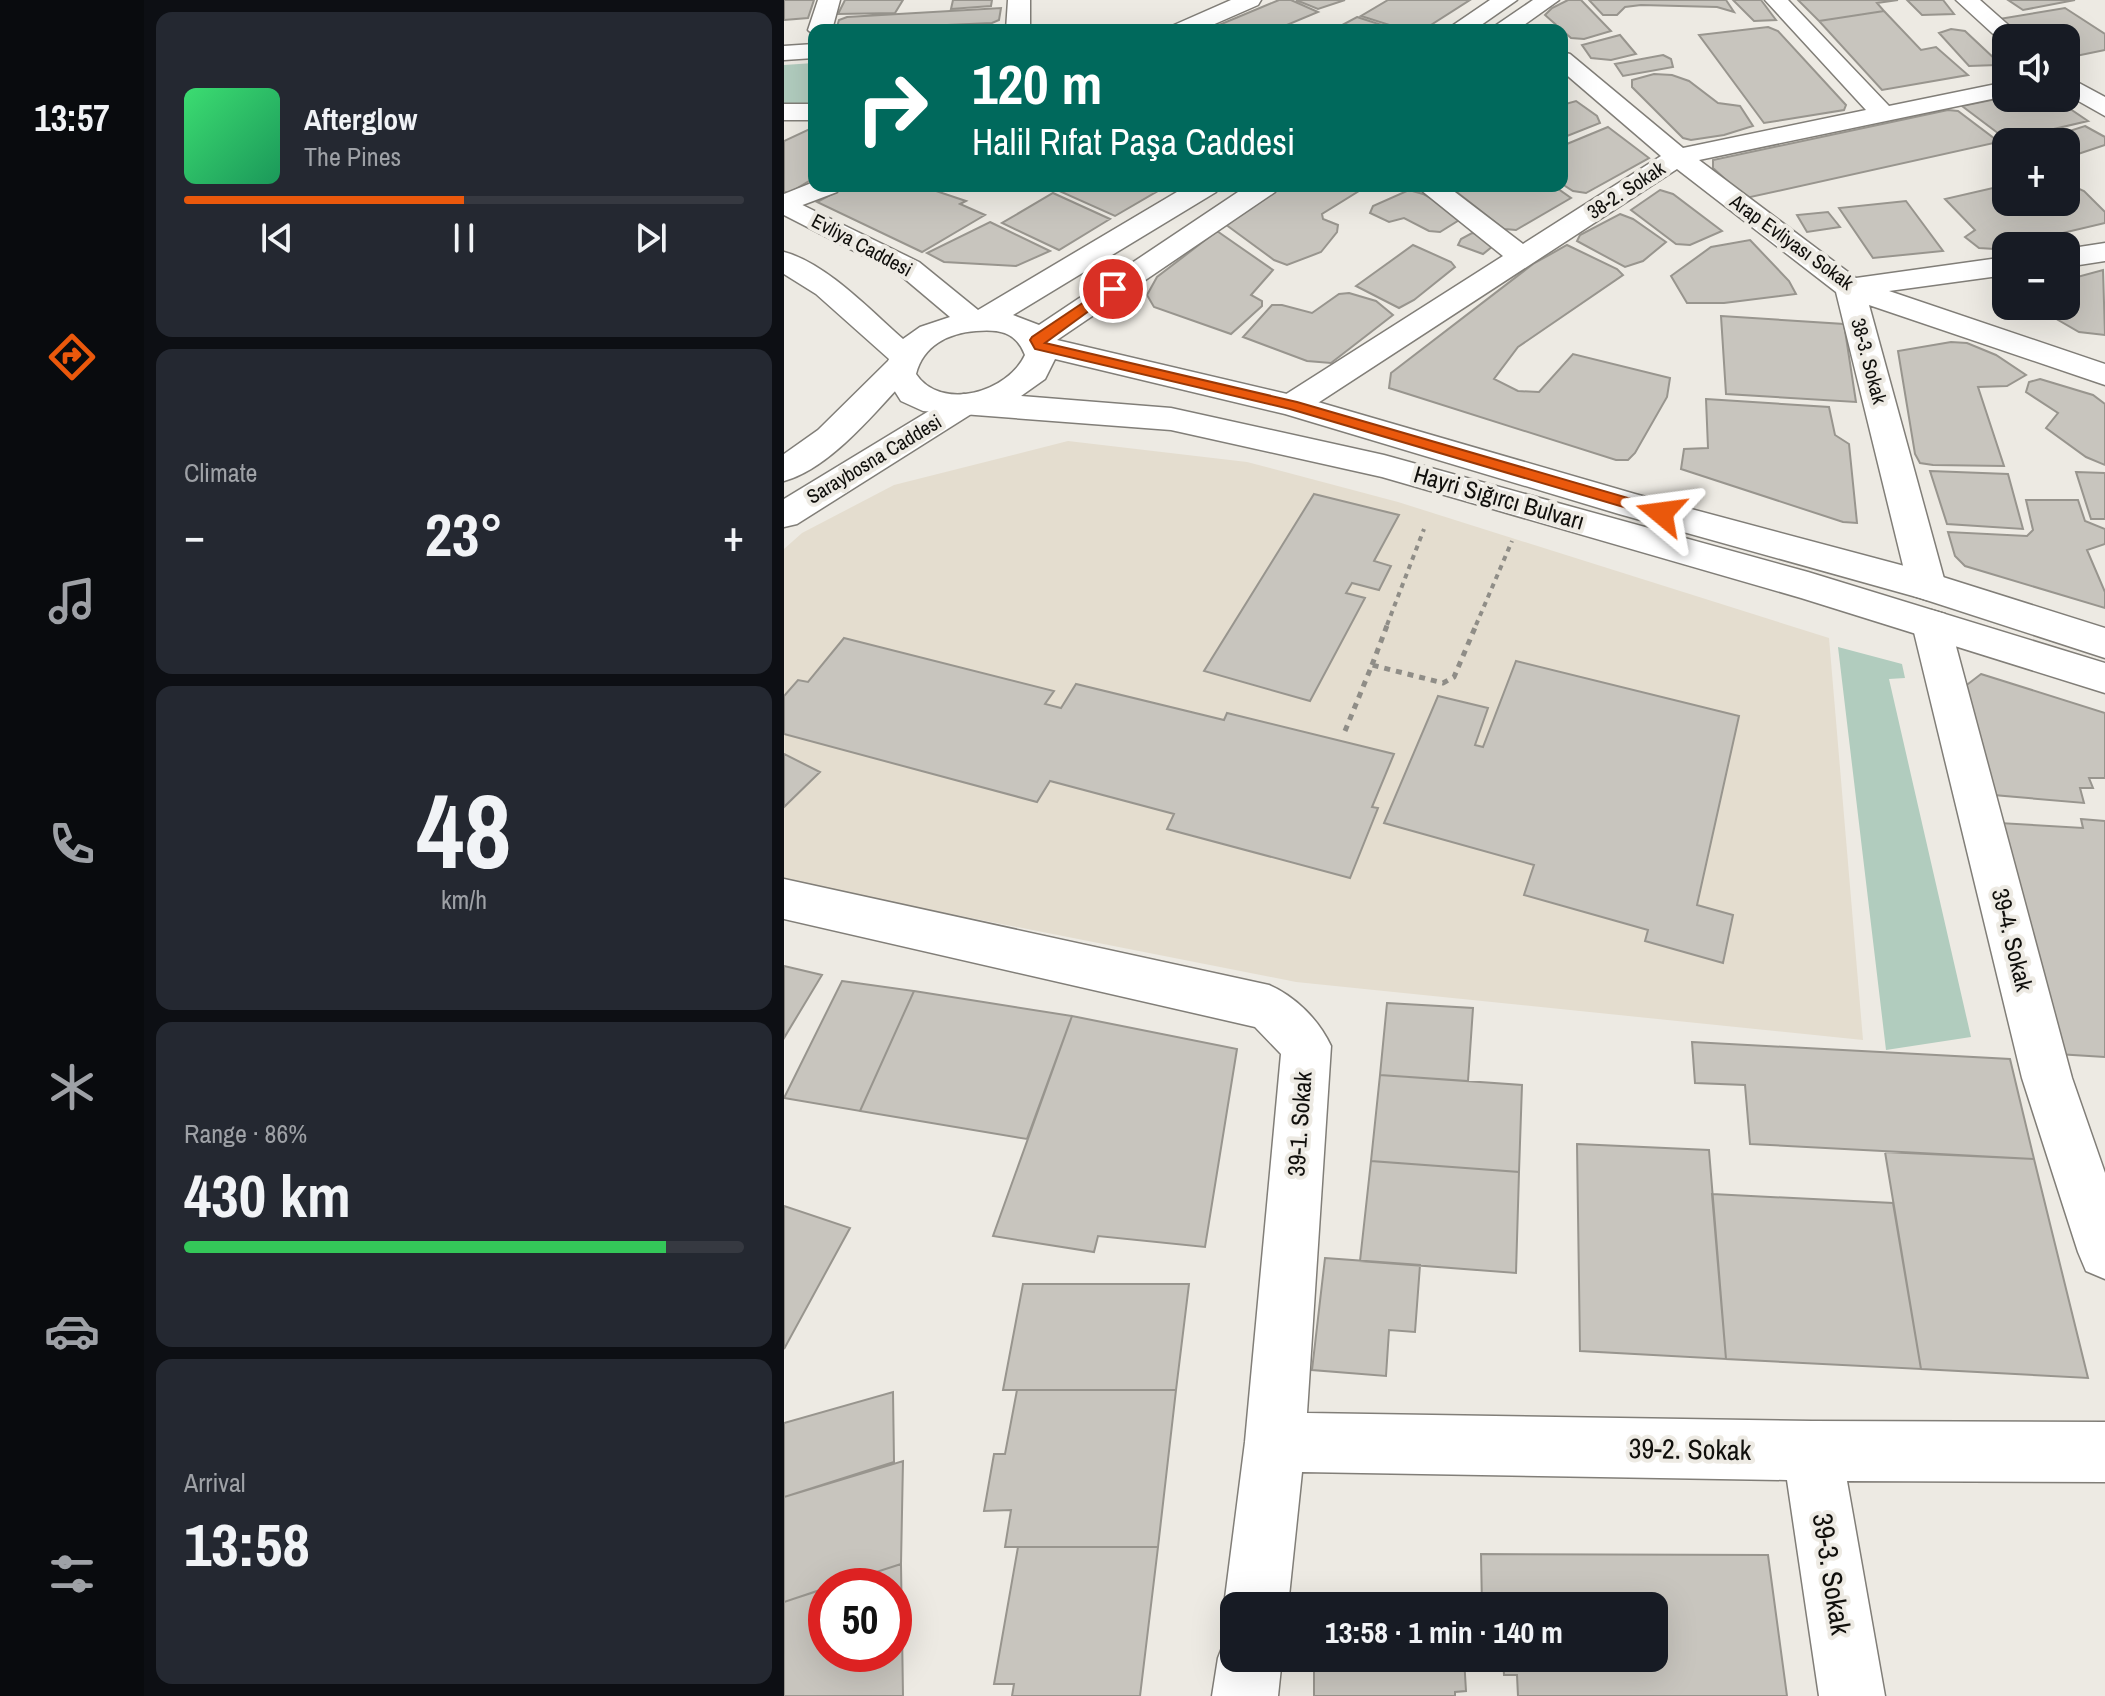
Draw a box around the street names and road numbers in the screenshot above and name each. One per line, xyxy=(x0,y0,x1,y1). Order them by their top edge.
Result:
street label: 38-2. Sokak xyxy=(1582,154,1670,225)
street label: Arap Evliyası Sokak xyxy=(1724,187,1860,296)
street label: Evliya Caddesi xyxy=(807,207,917,282)
street label: 38-3. Sokak xyxy=(1845,315,1894,407)
street label: Saraybosna Caddesi xyxy=(801,408,946,510)
street label: Hayri Sığırcı Bulvarı xyxy=(1410,457,1588,537)
street label: 39-4. Sokak xyxy=(1985,885,2041,995)
street label: 39-1. Sokak xyxy=(1279,1070,1319,1177)
street label: 39-2. Sokak xyxy=(1628,1429,1752,1469)
street label: 39-3. Sokak xyxy=(1804,1511,1860,1638)

